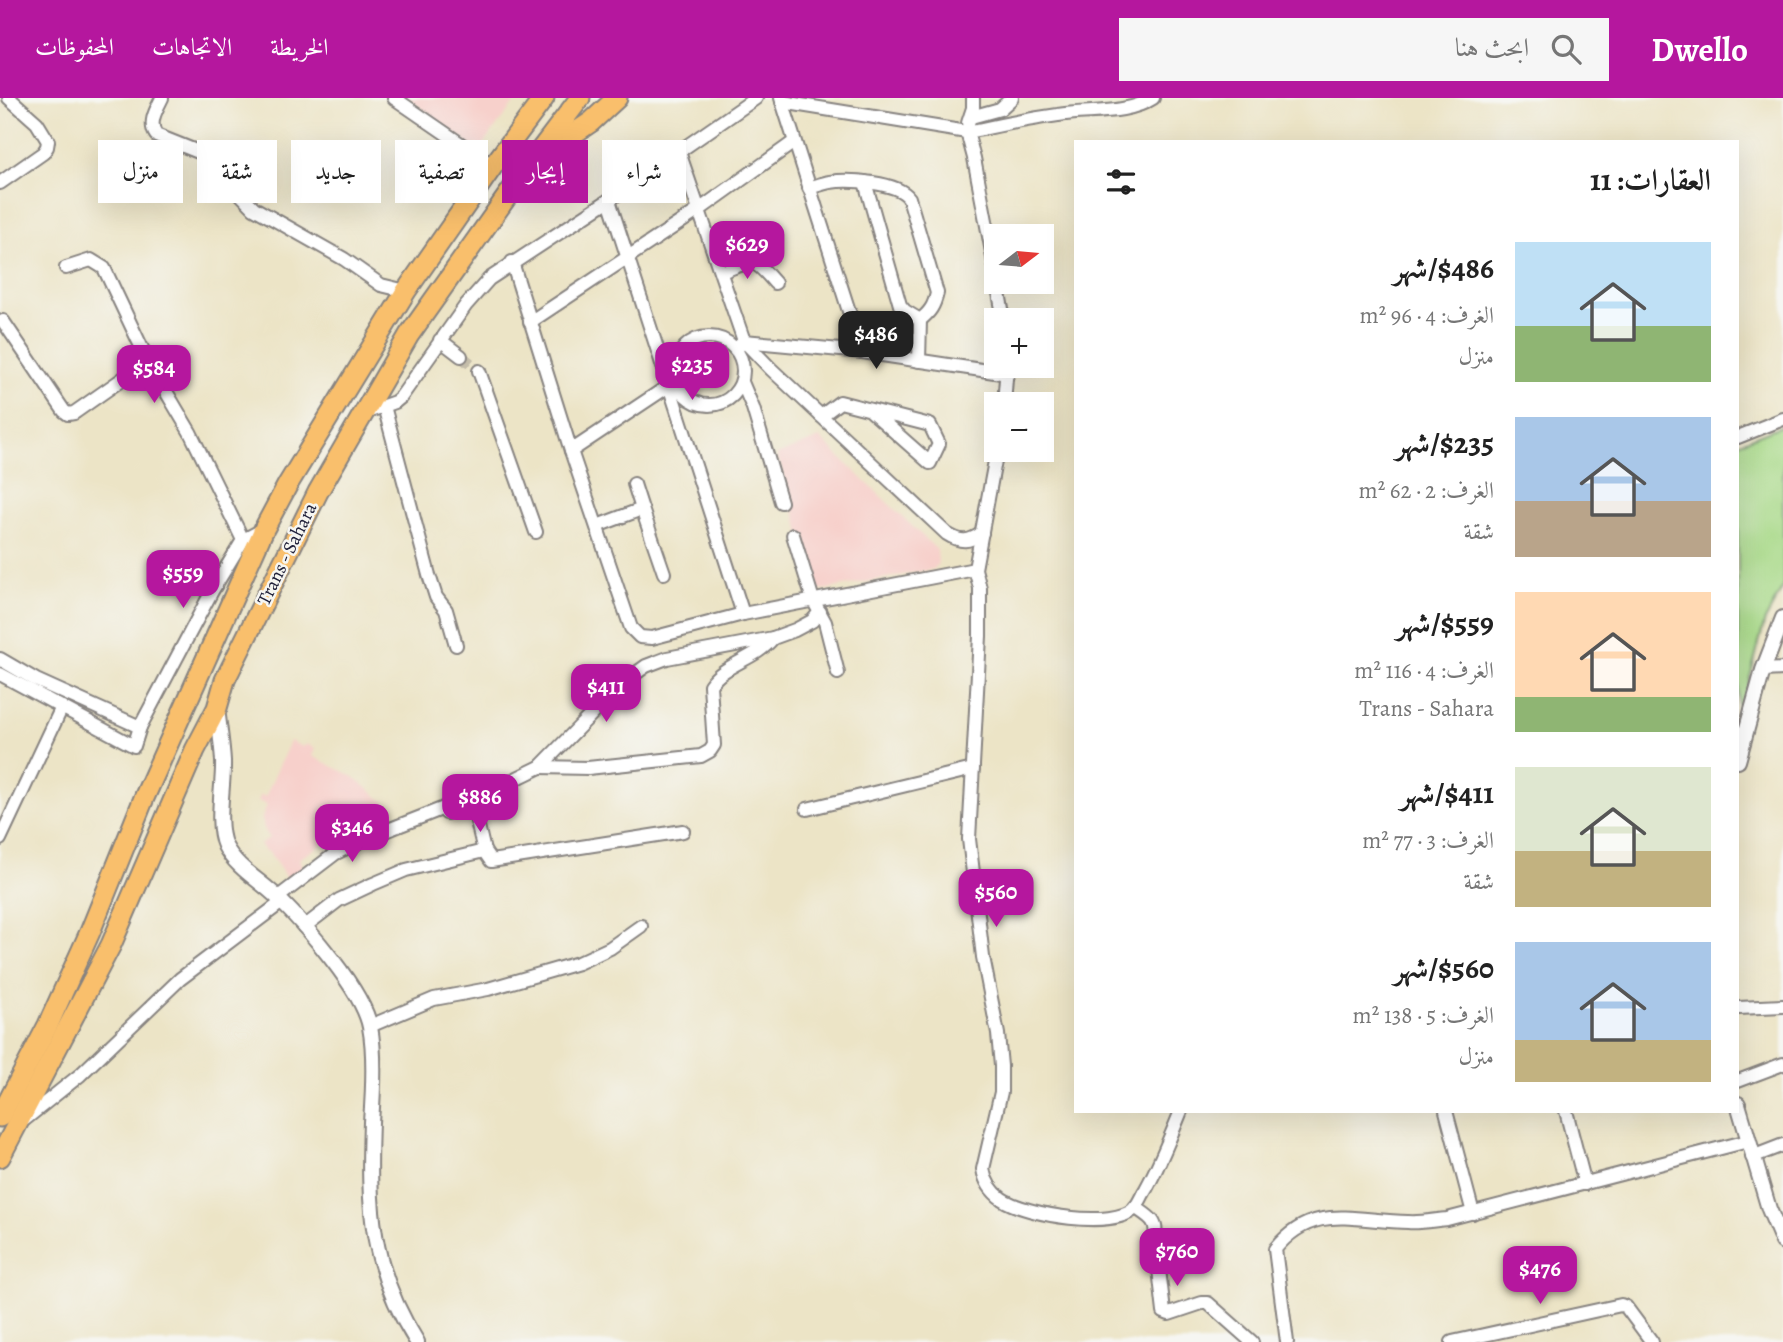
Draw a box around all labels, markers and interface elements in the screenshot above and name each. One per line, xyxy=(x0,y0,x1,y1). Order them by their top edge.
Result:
search box xyxy=(1119,18,1609,81)
text: Dwello xyxy=(1651,27,1748,72)
text: ابحث هنا xyxy=(1455,30,1529,65)
icon: search xyxy=(1547,30,1585,68)
text: المحفوظات xyxy=(35,31,114,63)
text: الاتجاهات xyxy=(152,31,232,63)
text: الخريطة xyxy=(270,31,329,63)
chip: منزل xyxy=(98,140,183,203)
chip: شقة xyxy=(197,140,277,203)
chip: جديد xyxy=(291,140,381,203)
chip: تصفية xyxy=(395,140,488,203)
chip: إيجار xyxy=(502,140,588,203)
chip: شراء xyxy=(602,140,686,203)
text: العقارات: 11 xyxy=(1590,160,1711,200)
icon: filters xyxy=(1102,163,1140,201)
pin: $629 xyxy=(706,222,788,281)
north arrow xyxy=(984,224,1054,294)
map controls xyxy=(984,224,1054,462)
text: $629 xyxy=(725,228,769,259)
text: $486/شهر xyxy=(1393,248,1494,288)
icon: home xyxy=(1571,270,1655,354)
text: الغرف: 4 · 96 m² xyxy=(1360,300,1494,331)
button: + xyxy=(984,308,1054,378)
pin: $486 xyxy=(835,312,917,371)
text: $486 xyxy=(854,318,898,349)
text: منزل xyxy=(1459,341,1494,372)
pin: $235 xyxy=(651,342,733,402)
pin: $584 xyxy=(113,345,195,405)
text: $235 xyxy=(671,349,713,380)
text: $584 xyxy=(133,352,175,383)
button: − xyxy=(984,392,1054,462)
text: $235/شهر xyxy=(1396,423,1494,463)
icon: home xyxy=(1571,445,1655,529)
text: الغرف: 2 · 62 m² xyxy=(1359,475,1494,506)
street label: Trans - Sahara xyxy=(251,498,323,610)
text: شقة xyxy=(1464,516,1494,547)
pin: $559 xyxy=(142,550,224,610)
text: $559 xyxy=(162,557,204,588)
text: $559/شهر xyxy=(1396,603,1494,643)
icon: home xyxy=(1571,620,1655,704)
text: الغرف: 4 · 116 m² xyxy=(1354,655,1494,686)
pin: $411 xyxy=(565,664,647,724)
text: $411 xyxy=(587,671,625,702)
text: Trans - Sahara xyxy=(1359,693,1494,724)
text: $411/شهر xyxy=(1400,773,1494,813)
pin: $886 xyxy=(439,774,521,834)
text: $886 xyxy=(458,781,502,812)
icon: home xyxy=(1571,795,1655,879)
pin: $346 xyxy=(311,804,393,864)
text: $346 xyxy=(331,811,373,842)
text: الغرف: 3 · 77 m² xyxy=(1362,825,1494,856)
text: شقة xyxy=(1464,866,1494,897)
pin: $560 xyxy=(955,870,1037,929)
text: $560 xyxy=(975,876,1017,907)
text: $560/شهر xyxy=(1394,948,1494,988)
icon: home xyxy=(1571,970,1655,1054)
text: الغرف: 5 · 138 m² xyxy=(1353,1000,1494,1031)
text: منزل xyxy=(1459,1041,1494,1072)
pin: $760 xyxy=(1136,1228,1218,1288)
text: $760 xyxy=(1156,1235,1198,1266)
pin: $476 xyxy=(1499,1246,1581,1306)
text: $476 xyxy=(1519,1253,1561,1284)

